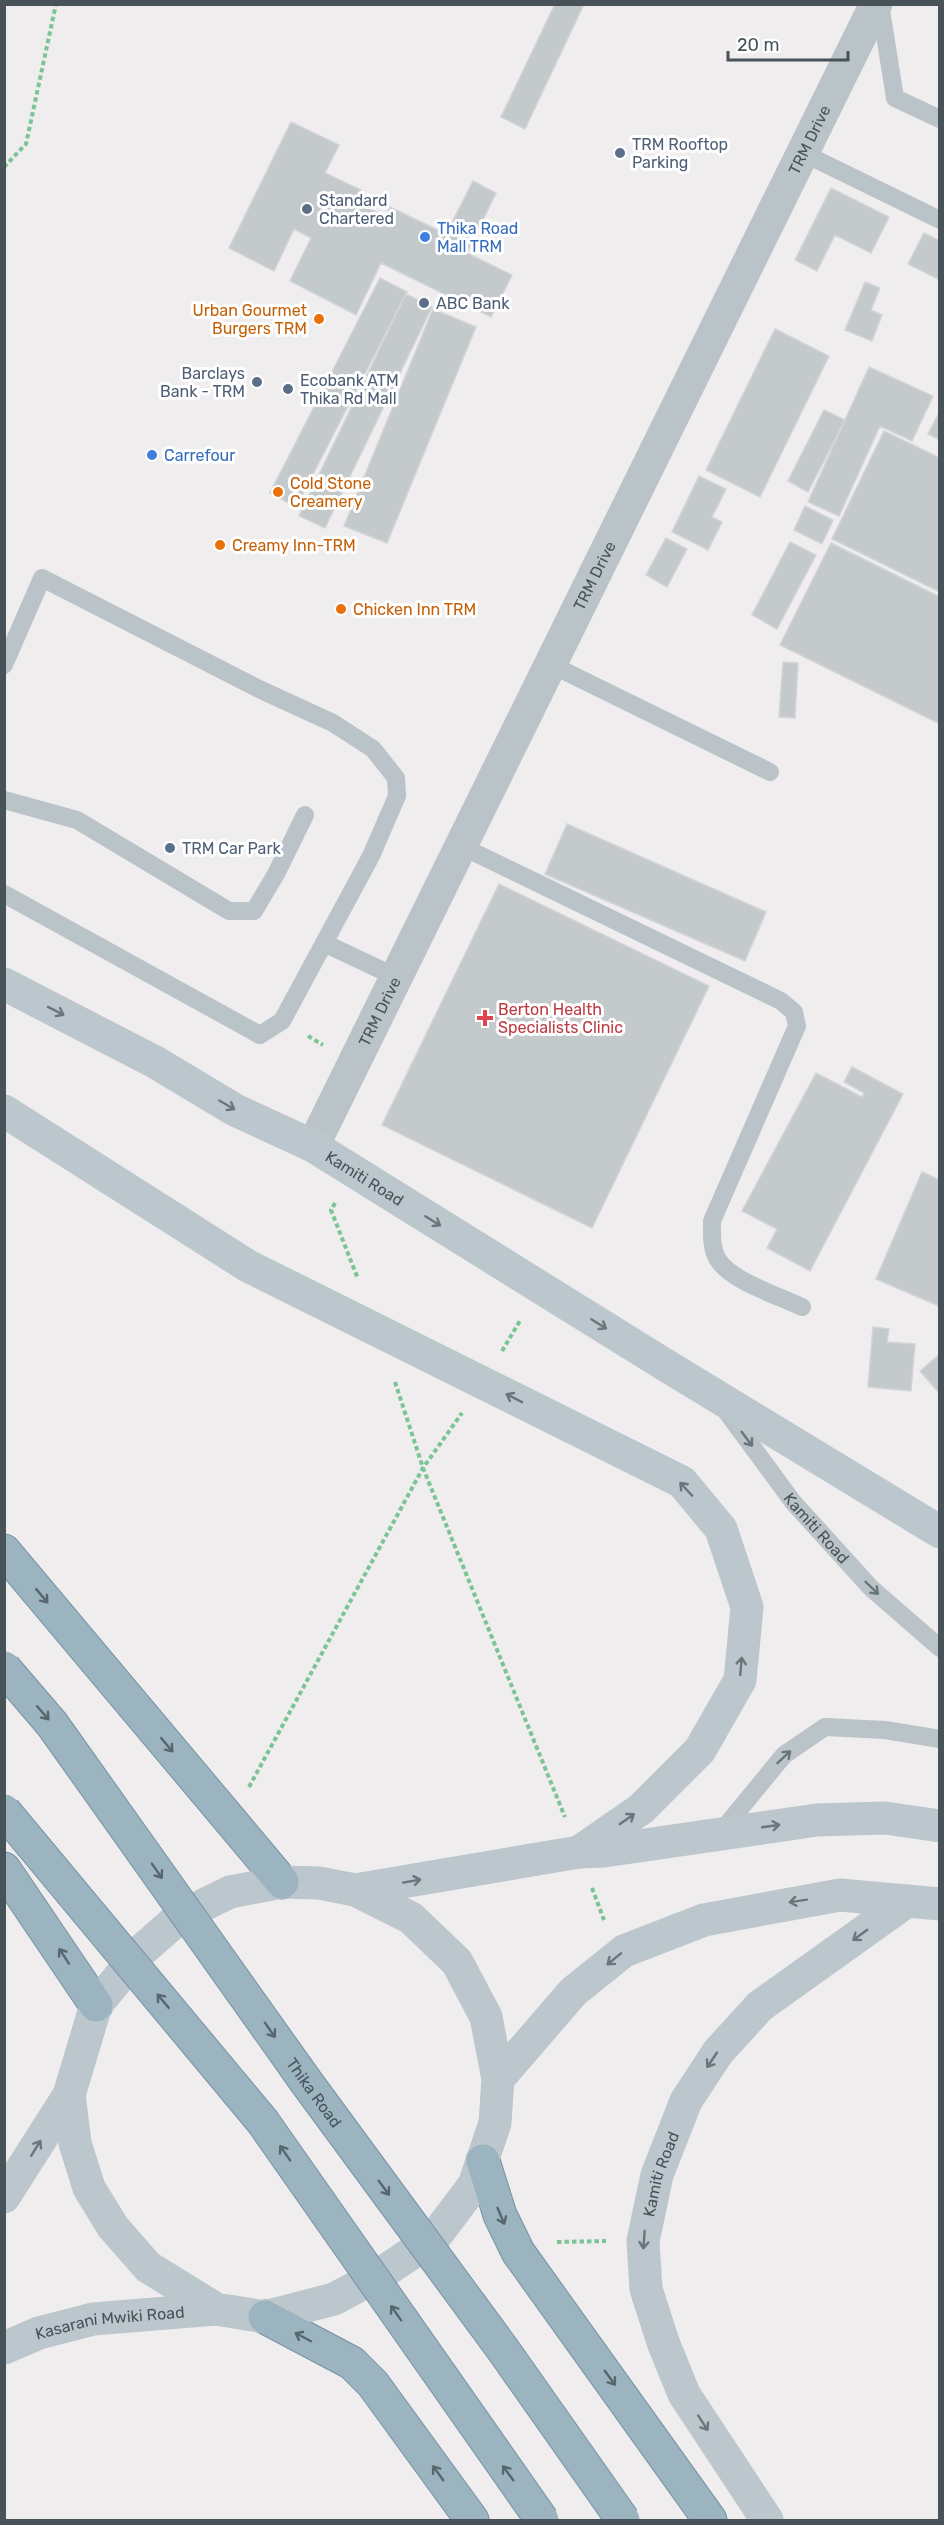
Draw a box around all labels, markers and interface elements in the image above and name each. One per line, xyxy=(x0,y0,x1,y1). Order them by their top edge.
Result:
scale bar xyxy=(728,24,848,62)
text: 20 m xyxy=(737,34,779,56)
street label: TRM Drive xyxy=(784,102,835,178)
place label: TRM Rooftop Parking xyxy=(632,135,728,172)
marker: TRM Rooftop Parking xyxy=(613,146,627,160)
place label: Standard Chartered xyxy=(319,191,394,228)
marker: Standard Chartered xyxy=(300,202,314,216)
place label: Thika Road Mall TRM xyxy=(437,219,518,256)
marker: Thika Road Mall TRM xyxy=(418,230,432,244)
place label: ABC Bank xyxy=(436,294,510,313)
marker: ABC Bank xyxy=(417,296,431,310)
place label: Urban Gourmet Burgers TRM xyxy=(193,301,307,338)
marker: Urban Gourmet Burgers TRM xyxy=(312,312,326,326)
place label: Barclays Bank - TRM xyxy=(160,364,245,401)
place label: Ecobank ATM Thika Rd Mall xyxy=(300,371,399,408)
marker: Barclays Bank - TRM xyxy=(250,375,264,389)
marker: Ecobank ATM Thika Rd Mall xyxy=(281,382,295,396)
place label: Carrefour xyxy=(164,446,235,465)
marker: Carrefour xyxy=(145,448,159,462)
place label: Cold Stone Creamery xyxy=(290,474,371,511)
marker: Cold Stone Creamery xyxy=(271,485,285,499)
place label: Creamy Inn-TRM xyxy=(232,536,356,555)
marker: Creamy Inn-TRM xyxy=(213,538,227,552)
street label: TRM Drive xyxy=(570,538,620,614)
place label: Chicken Inn TRM xyxy=(353,600,476,619)
marker: Chicken Inn TRM xyxy=(334,602,348,616)
place label: TRM Car Park xyxy=(182,839,282,858)
marker: TRM Car Park xyxy=(163,841,177,855)
street label: TRM Drive xyxy=(355,974,405,1049)
place label: Berton Health Specialists Clinic xyxy=(498,1000,623,1037)
one-way arrow xyxy=(47,1006,65,1017)
marker: Berton Health Specialists Clinic xyxy=(476,1009,494,1027)
one-way arrow xyxy=(218,1100,235,1112)
street label: Kamiti Road xyxy=(322,1147,407,1210)
one-way arrow xyxy=(425,1215,442,1228)
one-way arrow xyxy=(590,1319,607,1331)
one-way arrow xyxy=(506,1391,524,1403)
one-way arrow xyxy=(741,1431,753,1447)
one-way arrow xyxy=(679,1481,693,1496)
street label: Kamiti Road xyxy=(779,1489,853,1567)
one-way arrow xyxy=(865,1581,880,1596)
one-way arrow xyxy=(35,1588,49,1603)
one-way arrow xyxy=(736,1657,747,1677)
one-way arrow xyxy=(36,1705,49,1721)
one-way arrow xyxy=(161,1737,174,1753)
one-way arrow xyxy=(777,1749,792,1764)
one-way arrow xyxy=(619,1813,635,1825)
one-way arrow xyxy=(761,1821,781,1832)
one-way arrow xyxy=(151,1862,163,1878)
one-way arrow xyxy=(402,1875,422,1886)
one-way arrow xyxy=(789,1896,808,1907)
one-way arrow xyxy=(853,1929,869,1941)
one-way arrow xyxy=(58,1948,70,1965)
one-way arrow xyxy=(606,1953,622,1966)
one-way arrow xyxy=(156,1994,169,2010)
one-way arrow xyxy=(264,2021,276,2037)
one-way arrow xyxy=(706,2051,718,2068)
street label: Thika Road xyxy=(282,2054,345,2131)
street label: Kamiti Road xyxy=(639,2129,683,2219)
one-way arrow xyxy=(30,2140,42,2157)
one-way arrow xyxy=(279,2146,291,2162)
one-way arrow xyxy=(378,2179,390,2195)
one-way arrow xyxy=(496,2207,507,2225)
one-way arrow xyxy=(639,2230,650,2250)
street label: Kasarani Mwiki Road xyxy=(33,2303,185,2344)
one-way arrow xyxy=(390,2306,402,2322)
one-way arrow xyxy=(295,2331,313,2342)
one-way arrow xyxy=(603,2369,616,2385)
one-way arrow xyxy=(697,2414,709,2431)
one-way arrow xyxy=(432,2465,444,2481)
one-way arrow xyxy=(502,2465,515,2481)

